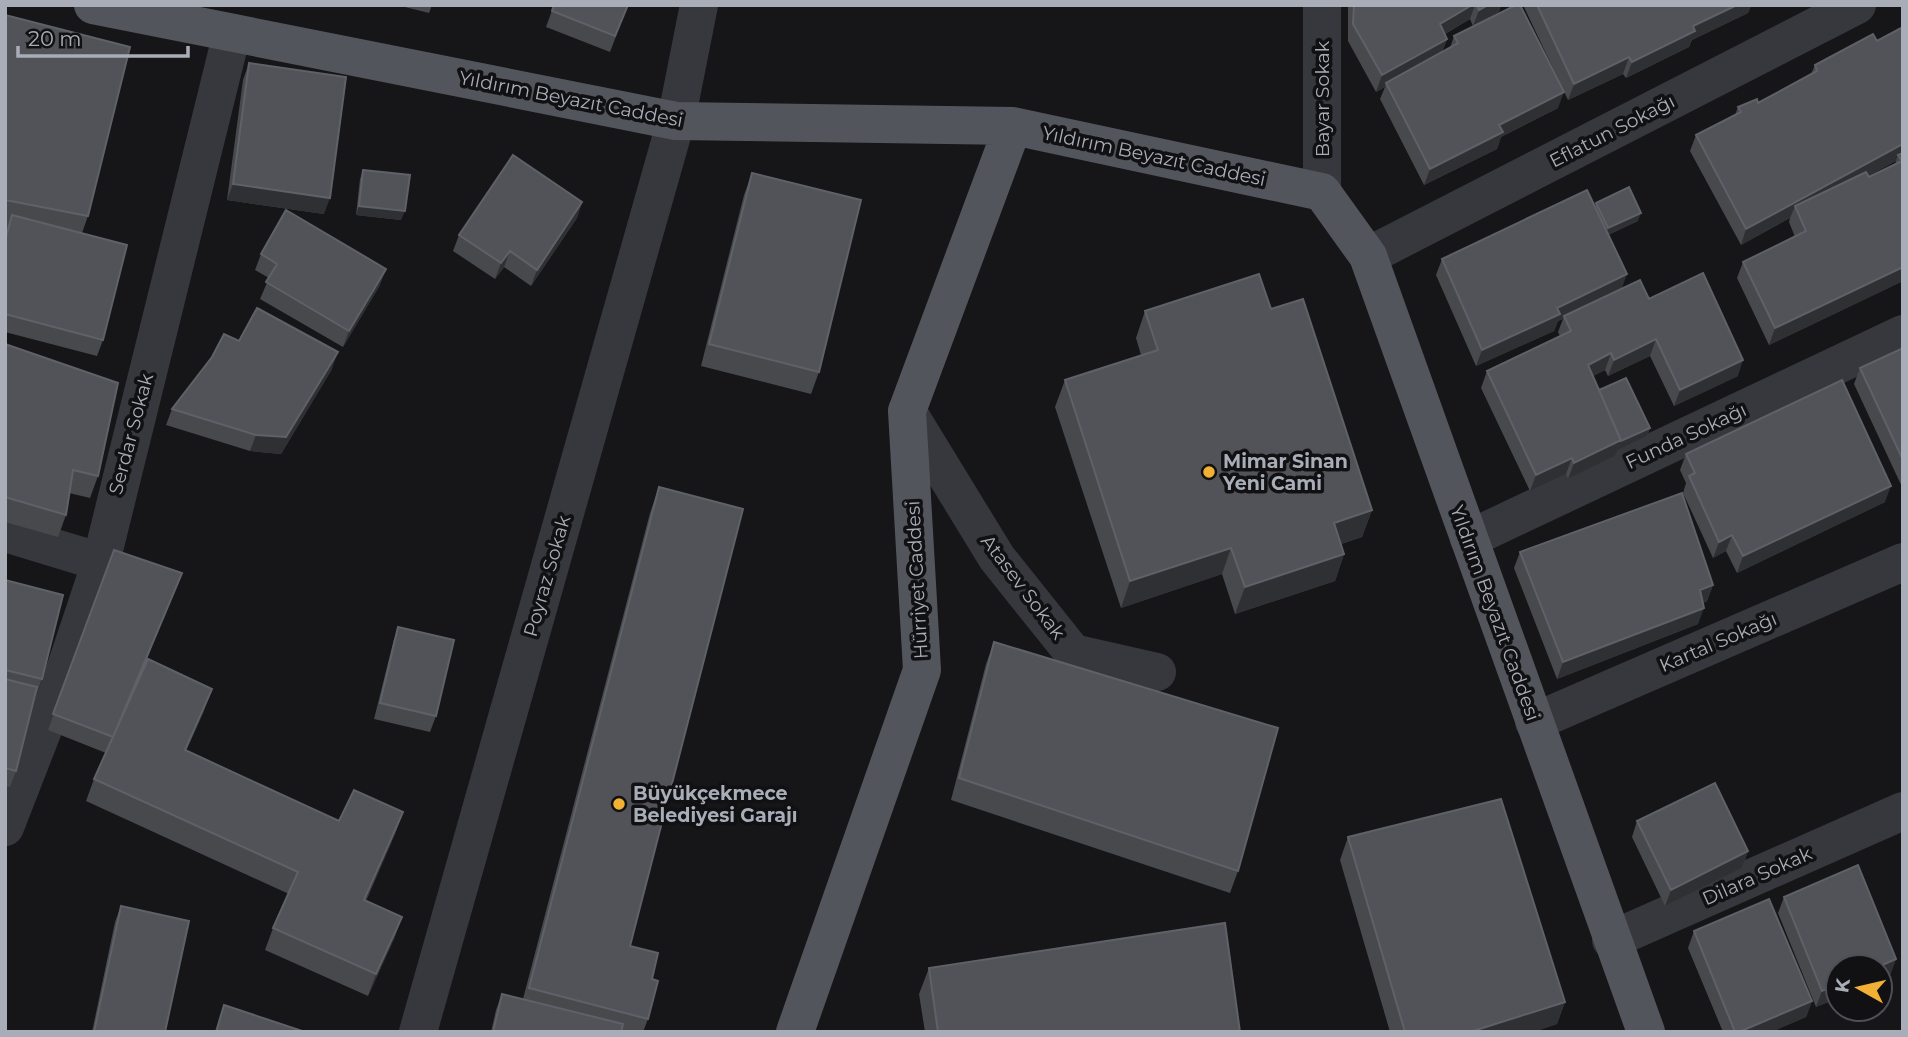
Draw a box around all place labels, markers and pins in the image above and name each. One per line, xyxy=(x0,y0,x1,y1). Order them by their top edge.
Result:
place label: Mimar Sinan Yeni Cami xyxy=(1222,450,1348,495)
marker: Mimar Sinan Yeni Cami xyxy=(1201,464,1217,480)
place label: Büyükçekmece Belediyesi Garajı xyxy=(633,782,797,827)
marker: Büyükçekmece Belediyesi Garajı xyxy=(611,796,627,812)

